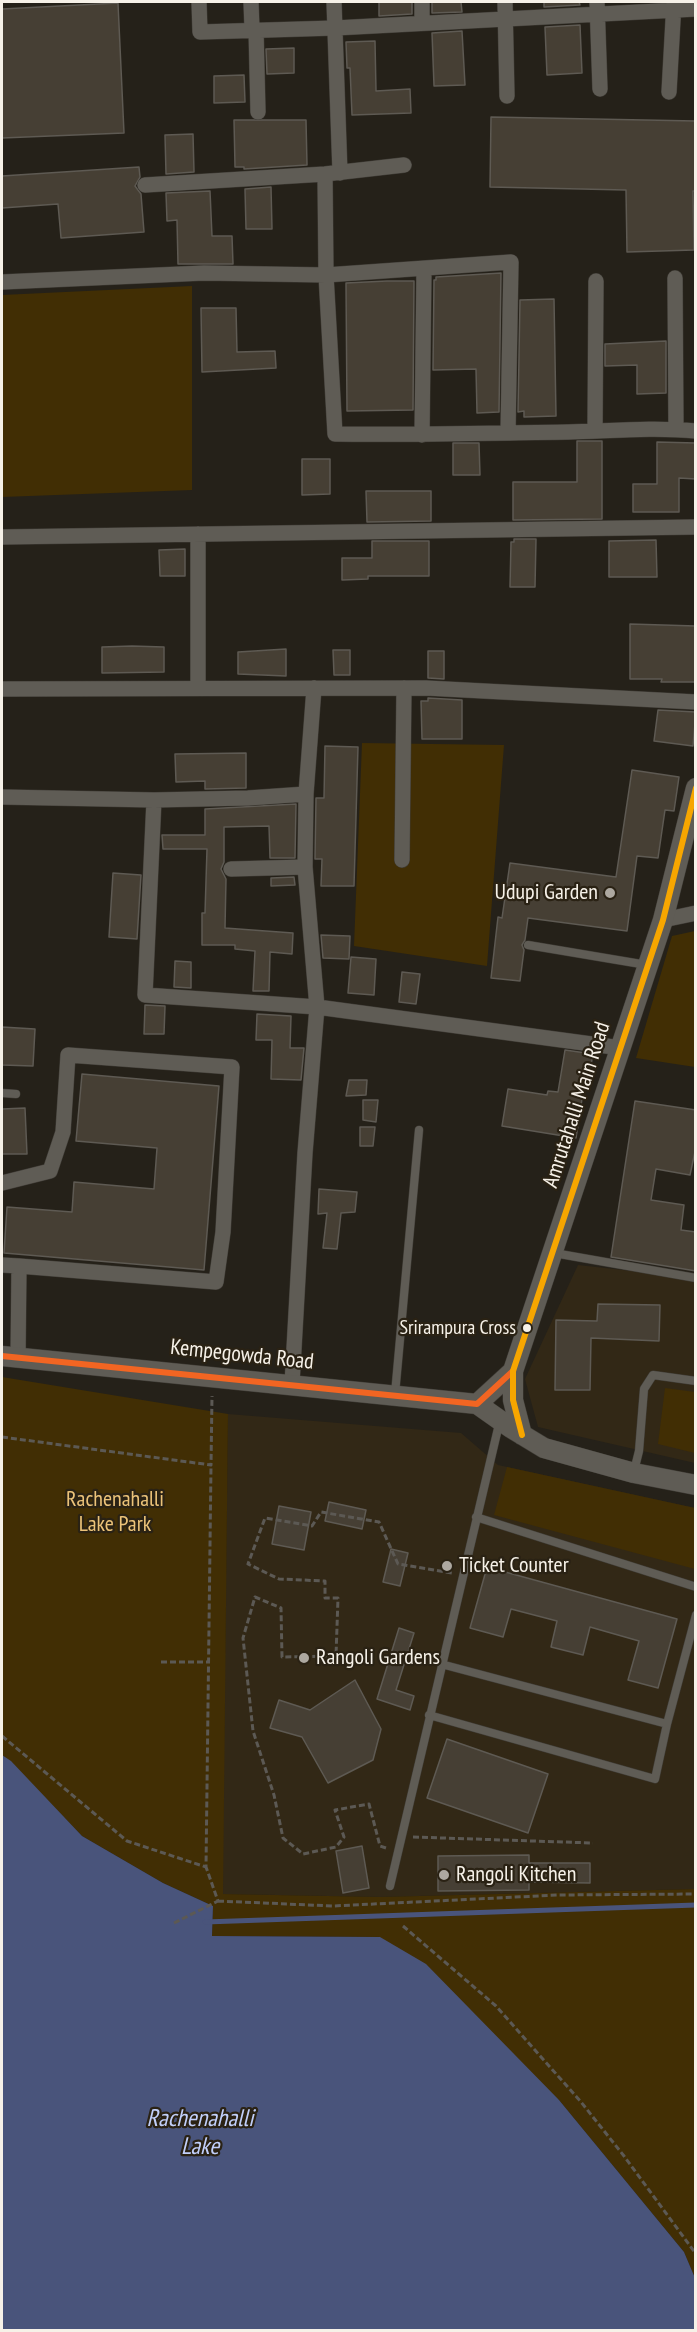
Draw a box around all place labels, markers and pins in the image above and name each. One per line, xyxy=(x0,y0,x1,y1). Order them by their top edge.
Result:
place label: Udupi Garden xyxy=(495,880,598,906)
marker: Udupi Garden xyxy=(603,886,617,900)
place label: Srirampura Cross xyxy=(399,1316,516,1340)
marker: Srirampura Cross xyxy=(521,1322,533,1334)
place label: Ticket Counter xyxy=(459,1553,569,1579)
marker: Ticket Counter xyxy=(440,1559,454,1573)
place label: Rangoli Gardens xyxy=(316,1645,440,1671)
marker: Rangoli Gardens xyxy=(297,1651,311,1665)
place label: Rangoli Kitchen xyxy=(456,1862,576,1888)
marker: Rangoli Kitchen xyxy=(437,1868,451,1882)

